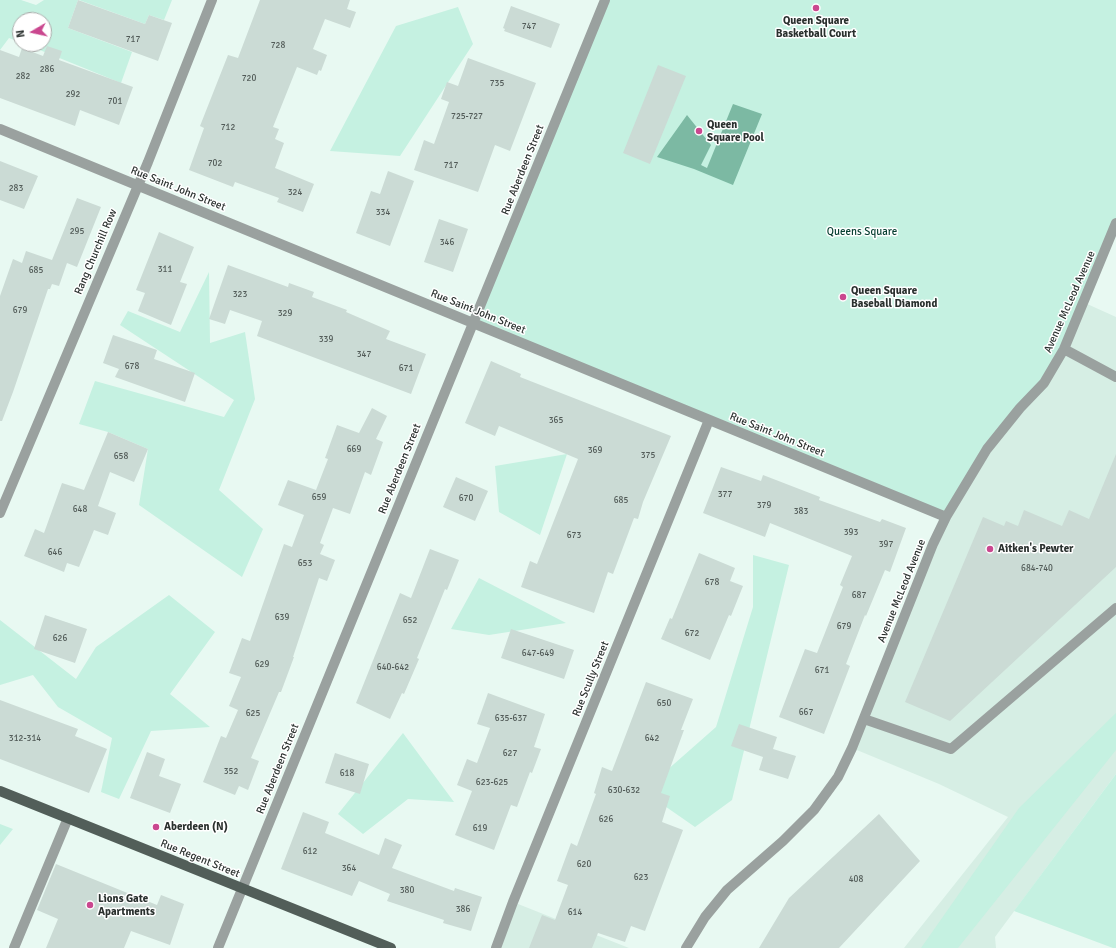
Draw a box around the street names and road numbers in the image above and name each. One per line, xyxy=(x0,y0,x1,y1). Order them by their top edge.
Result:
street label: Rue Aberdeen Street xyxy=(499,123,547,217)
street label: Rue Saint John Street xyxy=(129,164,227,214)
street label: Rang Churchill Row xyxy=(72,207,120,297)
street label: Avenue McLeod Avenue xyxy=(1042,249,1098,355)
street label: Rue Saint John Street xyxy=(429,287,527,337)
street label: Rue Saint John Street xyxy=(728,410,826,460)
street label: Rue Aberdeen Street xyxy=(376,422,424,516)
street label: Avenue McLeod Avenue xyxy=(875,537,929,645)
street label: Rue Scully Street xyxy=(570,639,612,719)
street label: Rue Aberdeen Street xyxy=(254,722,302,816)
street label: Rue Regent Street xyxy=(158,837,242,881)

